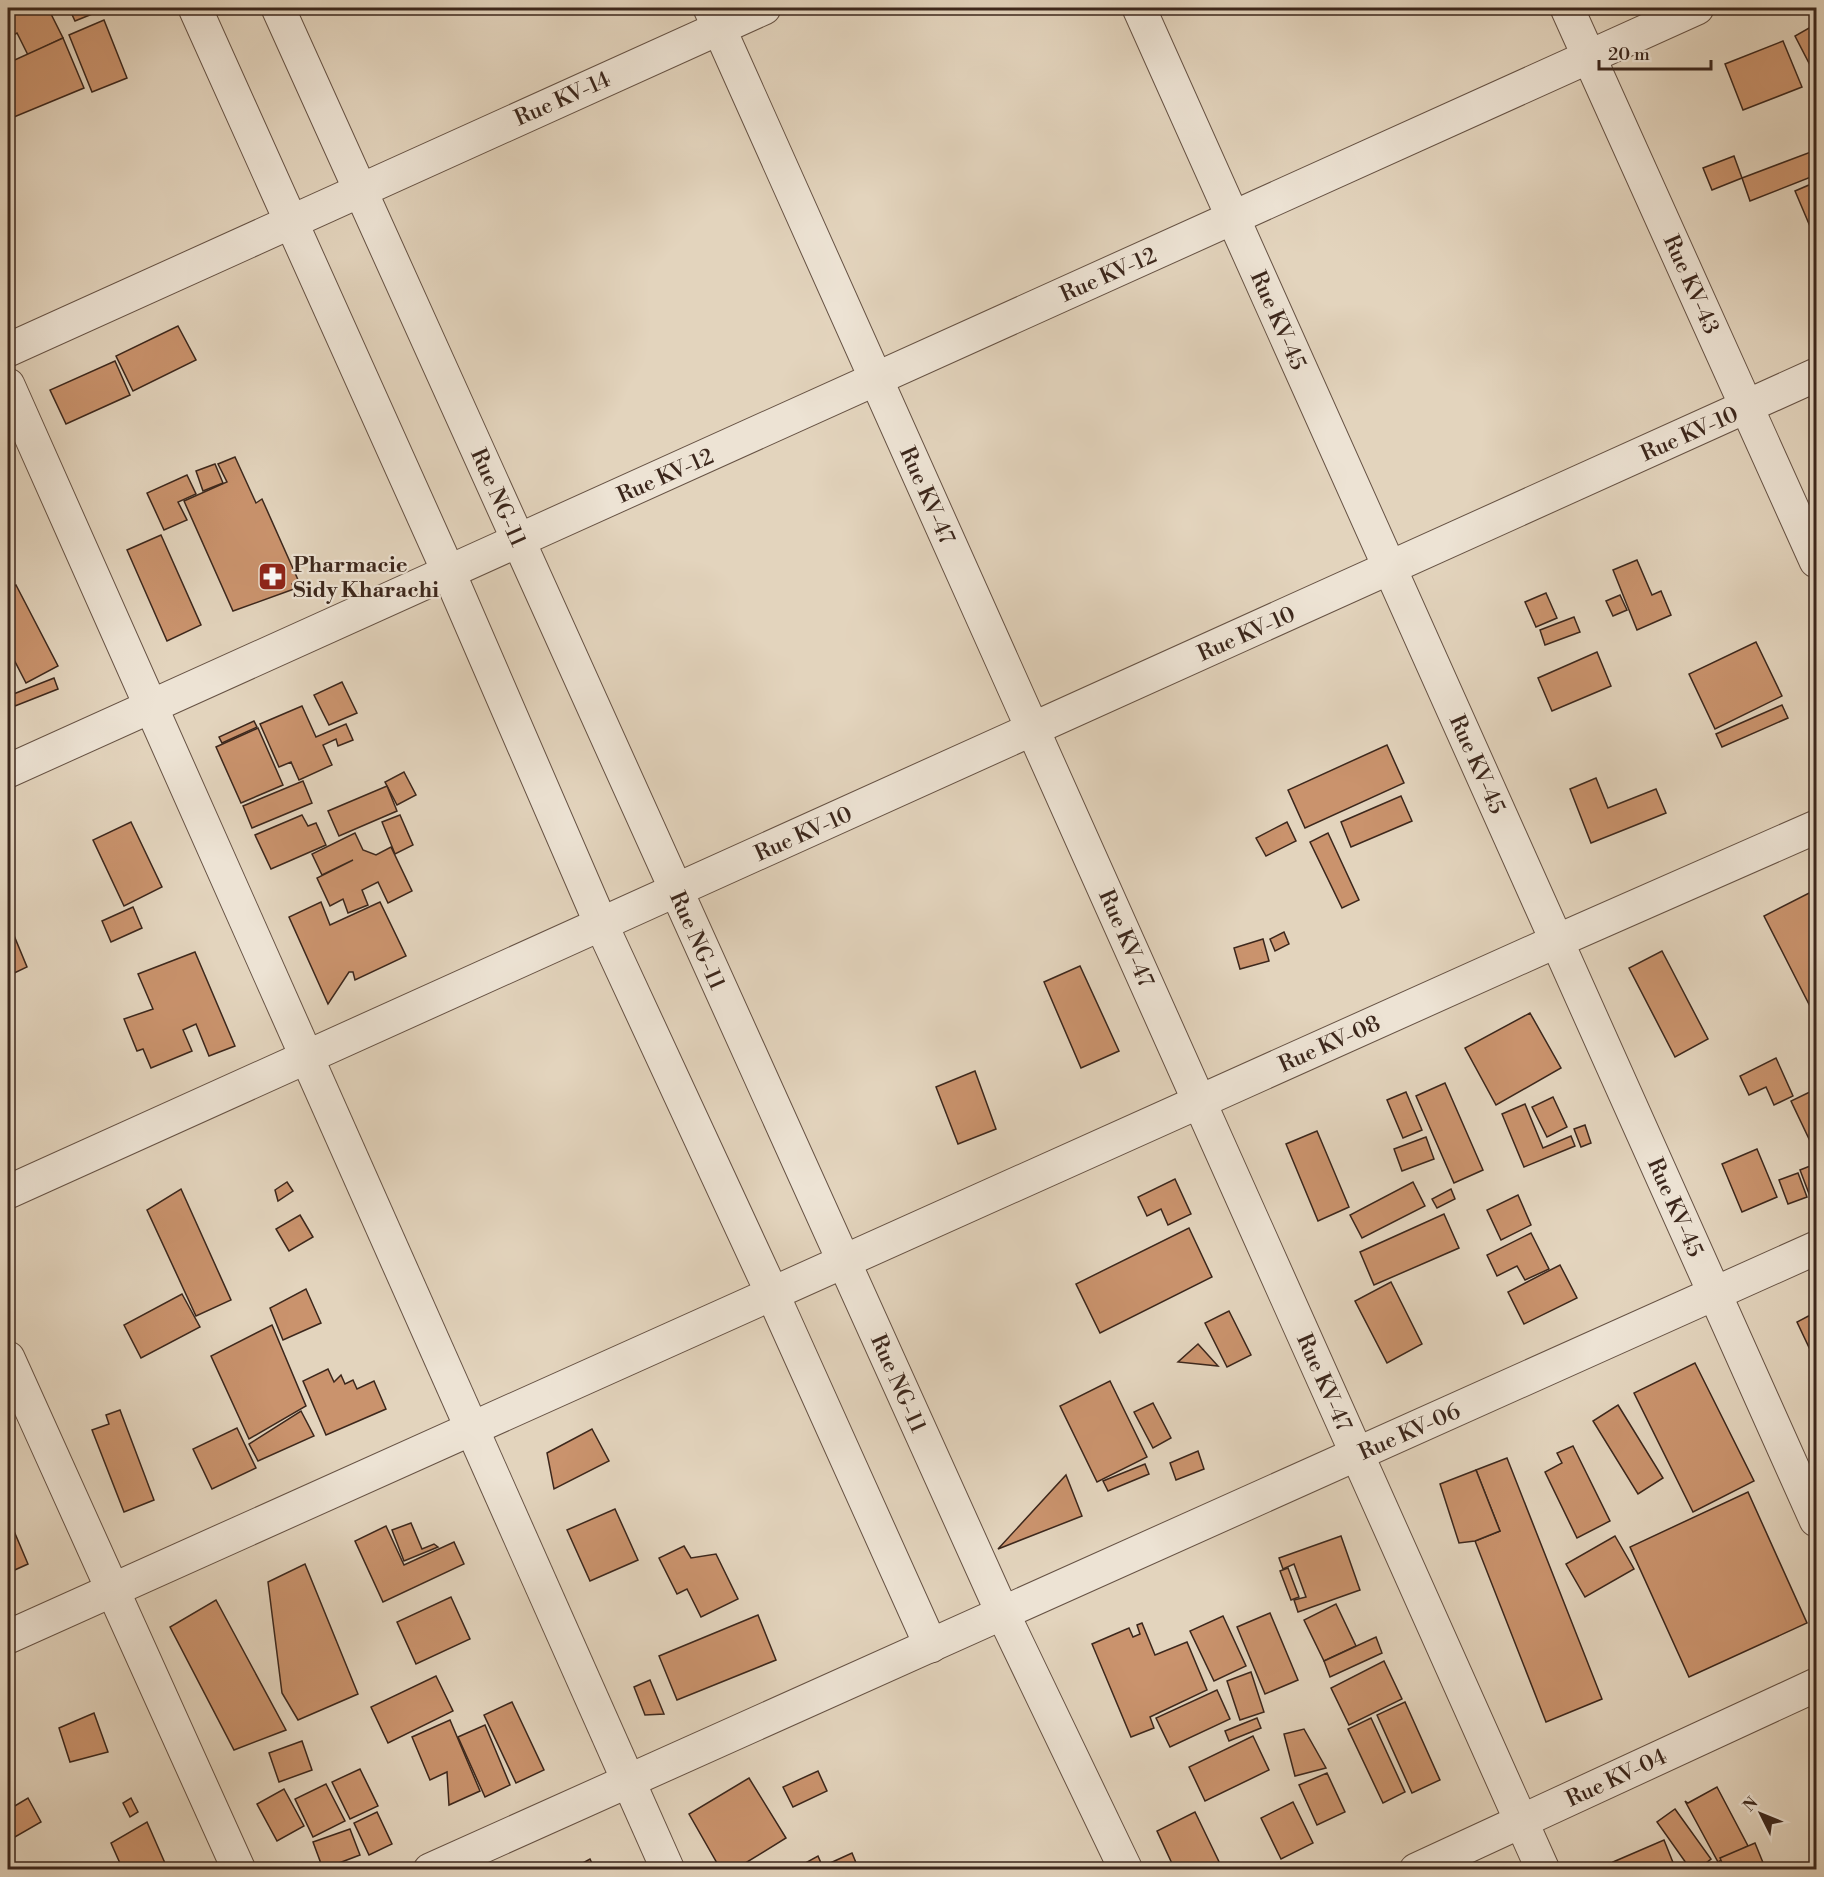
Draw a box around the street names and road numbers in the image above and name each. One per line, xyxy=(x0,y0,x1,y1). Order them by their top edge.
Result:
street label: Rue KV-14 xyxy=(510,66,615,133)
street label: Rue KV-43 xyxy=(1657,231,1724,338)
street label: Rue KV-12 xyxy=(1056,242,1161,309)
street label: Rue KV-45 xyxy=(1244,267,1311,374)
street label: Rue KV-10 xyxy=(1637,401,1743,468)
street label: Rue KV-12 xyxy=(613,443,718,510)
street label: Rue KV-47 xyxy=(893,443,960,549)
street label: Rue NG-11 xyxy=(464,444,531,551)
street label: Rue KV-10 xyxy=(1194,601,1300,668)
street label: Rue KV-45 xyxy=(1443,711,1510,818)
street label: Rue KV-10 xyxy=(751,801,857,868)
street label: Rue KV-47 xyxy=(1092,886,1159,992)
street label: Rue NG-11 xyxy=(663,887,730,994)
street label: Rue KV-08 xyxy=(1274,1010,1385,1079)
street label: Rue KV-45 xyxy=(1641,1154,1708,1261)
street label: Rue NG-11 xyxy=(864,1330,931,1437)
street label: Rue KV-47 xyxy=(1290,1330,1357,1436)
street label: Rue KV-06 xyxy=(1355,1398,1465,1467)
street label: Rue KV-04 xyxy=(1562,1743,1671,1813)

